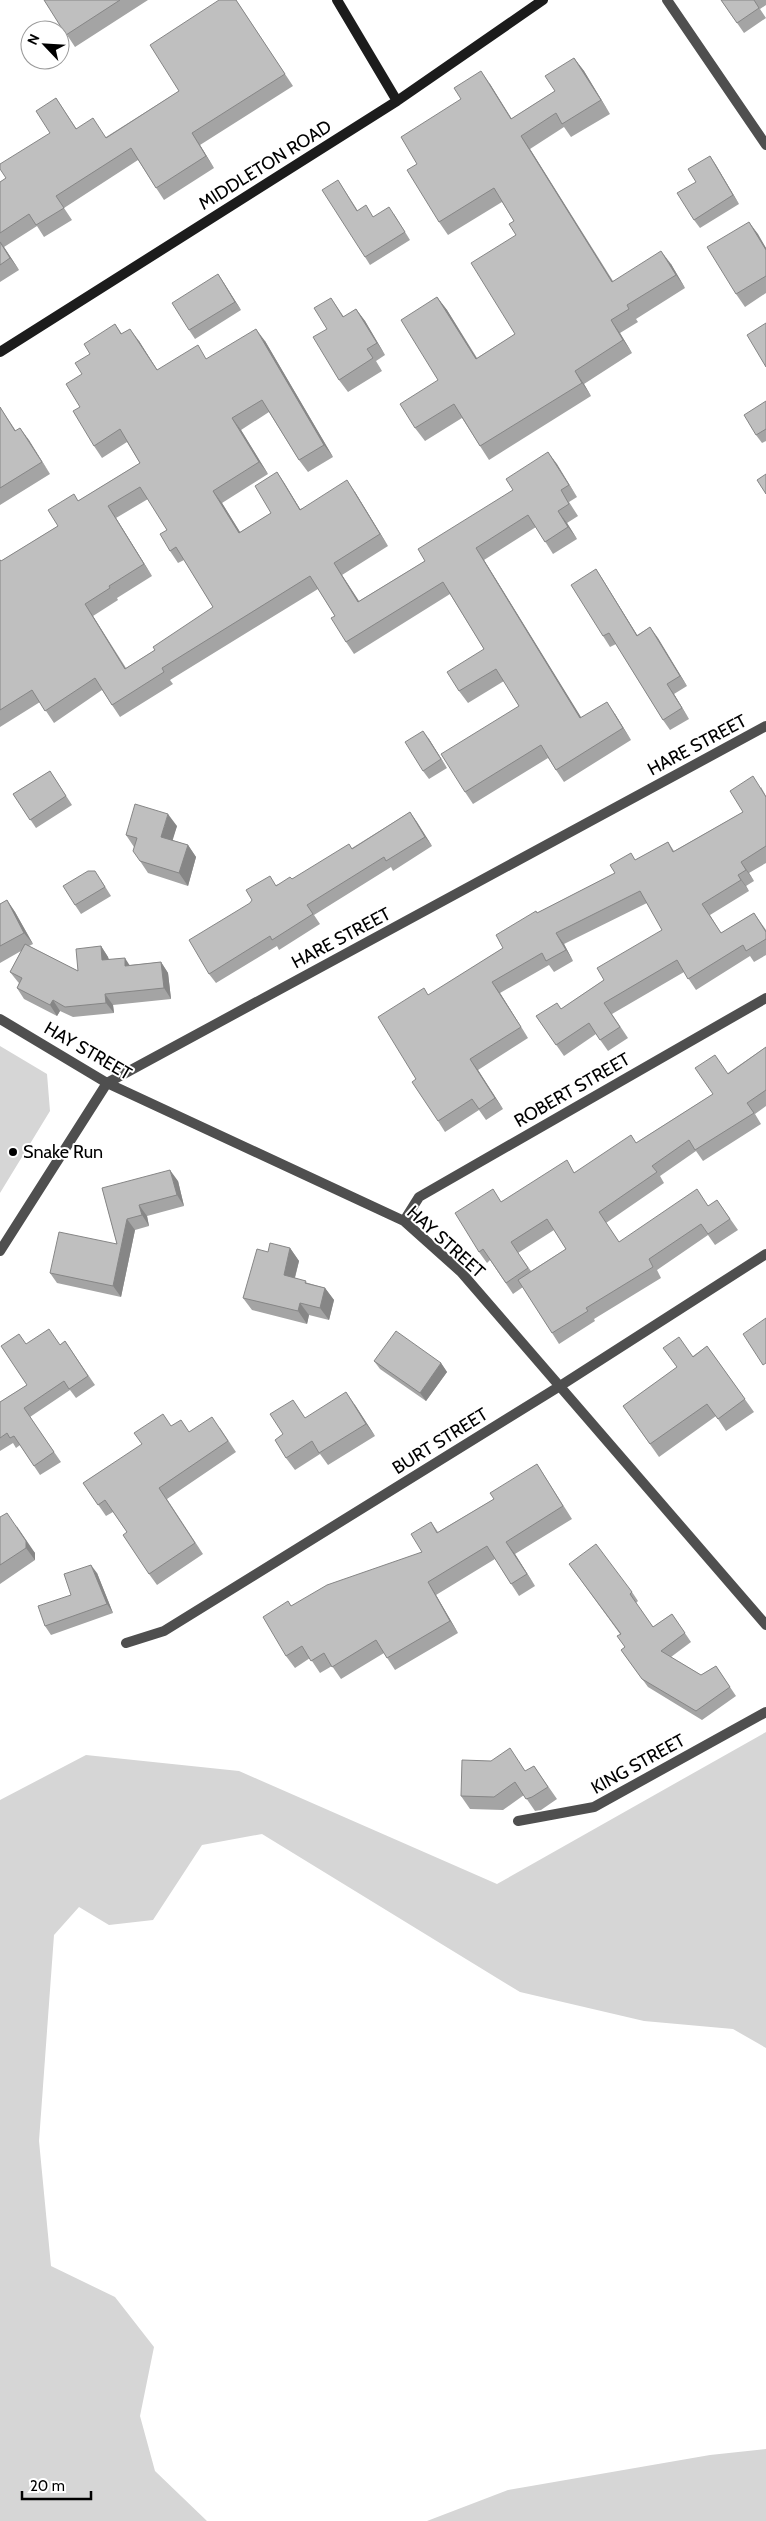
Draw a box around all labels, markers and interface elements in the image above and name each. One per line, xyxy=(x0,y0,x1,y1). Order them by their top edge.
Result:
north arrow xyxy=(20,20,70,70)
text: N xyxy=(23,31,43,48)
street label: MIDDLETON ROAD xyxy=(194,115,336,215)
street label: HARE STREET xyxy=(644,709,751,780)
street label: HARE STREET xyxy=(288,902,395,973)
street label: HAY STREET xyxy=(40,1017,136,1085)
street label: ROBERT STREET xyxy=(510,1048,634,1132)
place label: Snake Run xyxy=(23,1141,103,1163)
marker: Snake Run xyxy=(7,1146,19,1158)
street label: HAY STREET xyxy=(402,1201,490,1283)
street label: BURT STREET xyxy=(388,1403,492,1479)
street label: KING STREET xyxy=(587,1729,689,1799)
scale bar xyxy=(22,2468,91,2500)
text: 20 m xyxy=(30,2477,65,2495)

